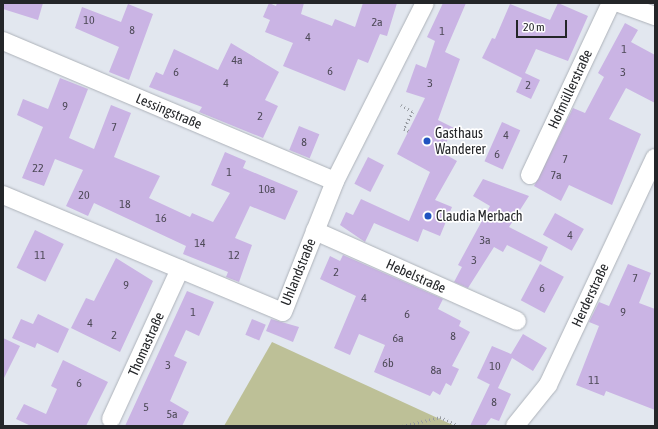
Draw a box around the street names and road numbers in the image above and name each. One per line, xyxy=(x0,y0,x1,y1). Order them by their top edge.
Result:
street label: Hofmüllerstraße xyxy=(544,47,596,131)
street label: Lessingstraße xyxy=(134,90,204,132)
street label: Uhlandstraße xyxy=(277,236,319,308)
street label: Hebelstraße xyxy=(384,255,448,297)
street label: Herderstraße xyxy=(568,261,612,329)
street label: Thomastraße xyxy=(124,309,168,379)

